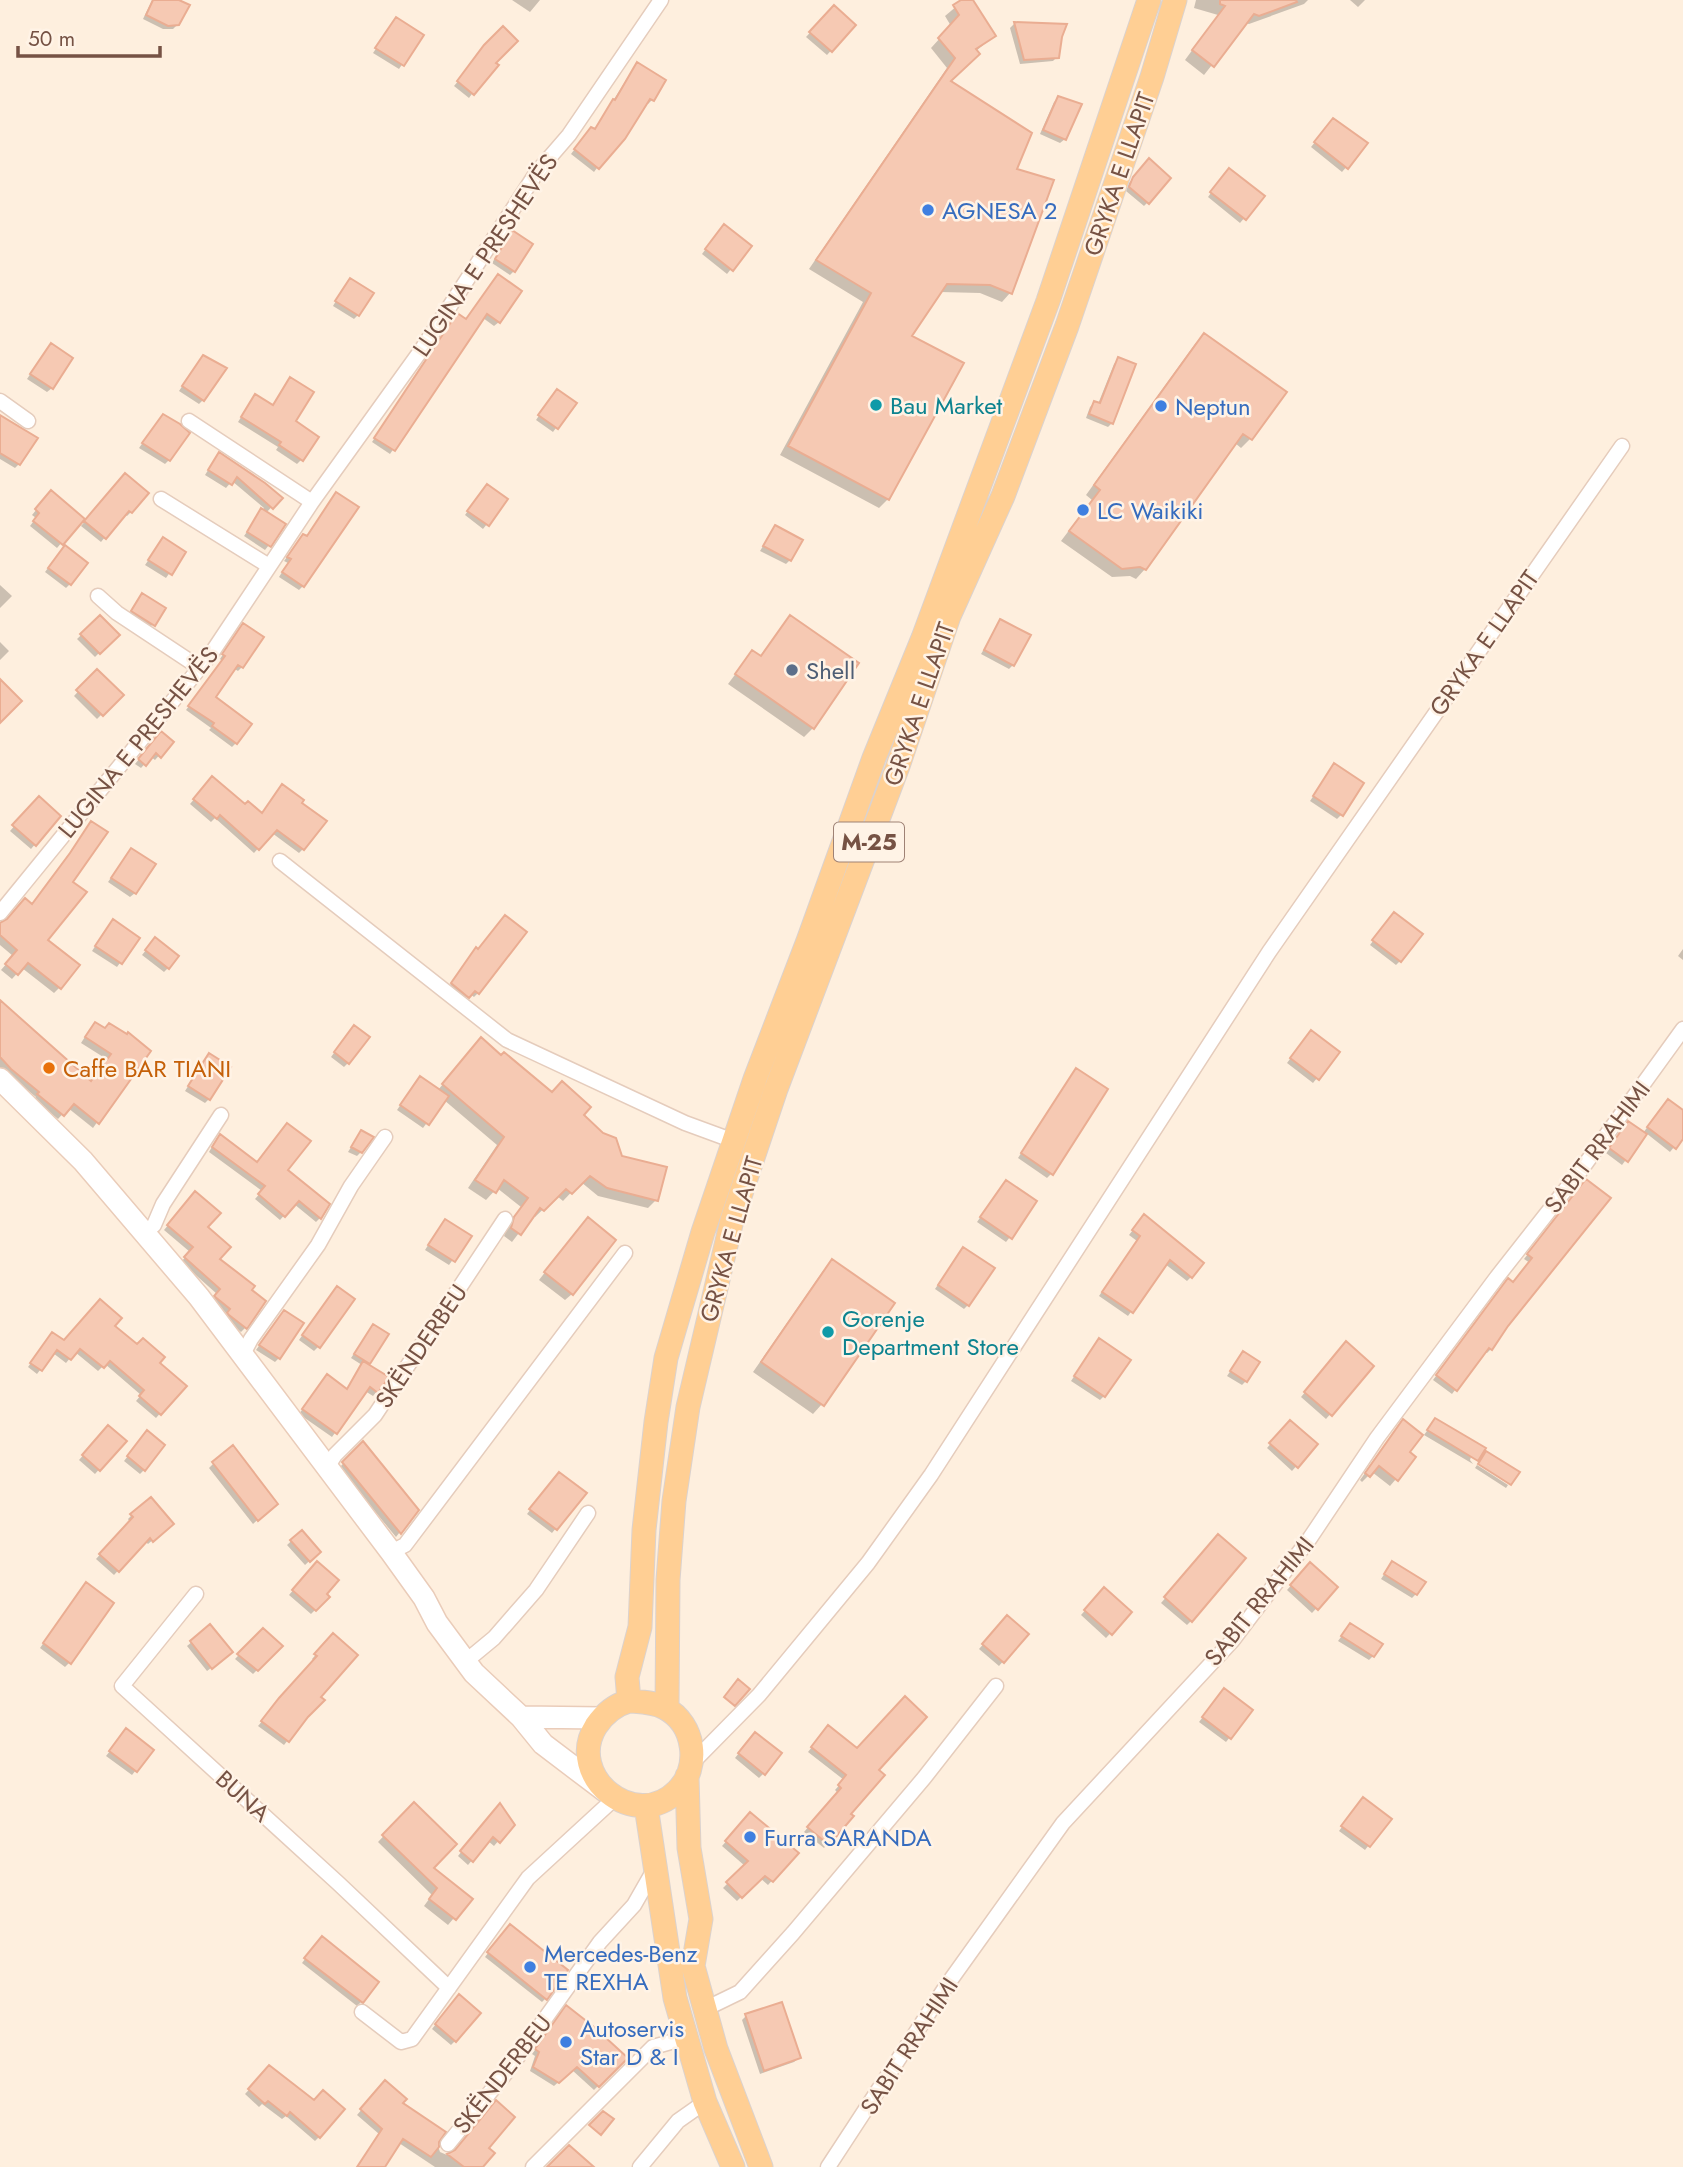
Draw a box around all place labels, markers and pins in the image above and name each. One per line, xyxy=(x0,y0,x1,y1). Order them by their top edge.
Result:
place label: AGNESA 2 xyxy=(942,193,1057,228)
marker: AGNESA 2 xyxy=(920,202,936,218)
place label: Bau Market xyxy=(890,388,1003,423)
place label: Neptun xyxy=(1175,389,1251,424)
marker: Bau Market xyxy=(868,397,884,413)
marker: Neptun xyxy=(1153,398,1169,414)
place label: LC Waikiki xyxy=(1097,493,1203,528)
marker: LC Waikiki xyxy=(1075,502,1091,518)
place label: Shell xyxy=(806,653,855,688)
marker: Shell xyxy=(784,662,800,678)
place label: Caffe BAR TIANI xyxy=(63,1051,231,1086)
marker: Caffe BAR TIANI xyxy=(41,1060,57,1076)
place label: Gorenje Department Store xyxy=(842,1301,1019,1364)
marker: Gorenje Department Store xyxy=(820,1324,836,1340)
place label: Furra SARANDA xyxy=(764,1820,932,1855)
marker: Furra SARANDA xyxy=(742,1829,758,1845)
place label: Mercedes-Benz TE REXHA xyxy=(544,1936,698,1999)
marker: Mercedes-Benz TE REXHA xyxy=(522,1959,538,1975)
place label: Autoservis Star D & I xyxy=(580,2011,684,2074)
marker: Autoservis Star D & I xyxy=(558,2034,574,2050)

